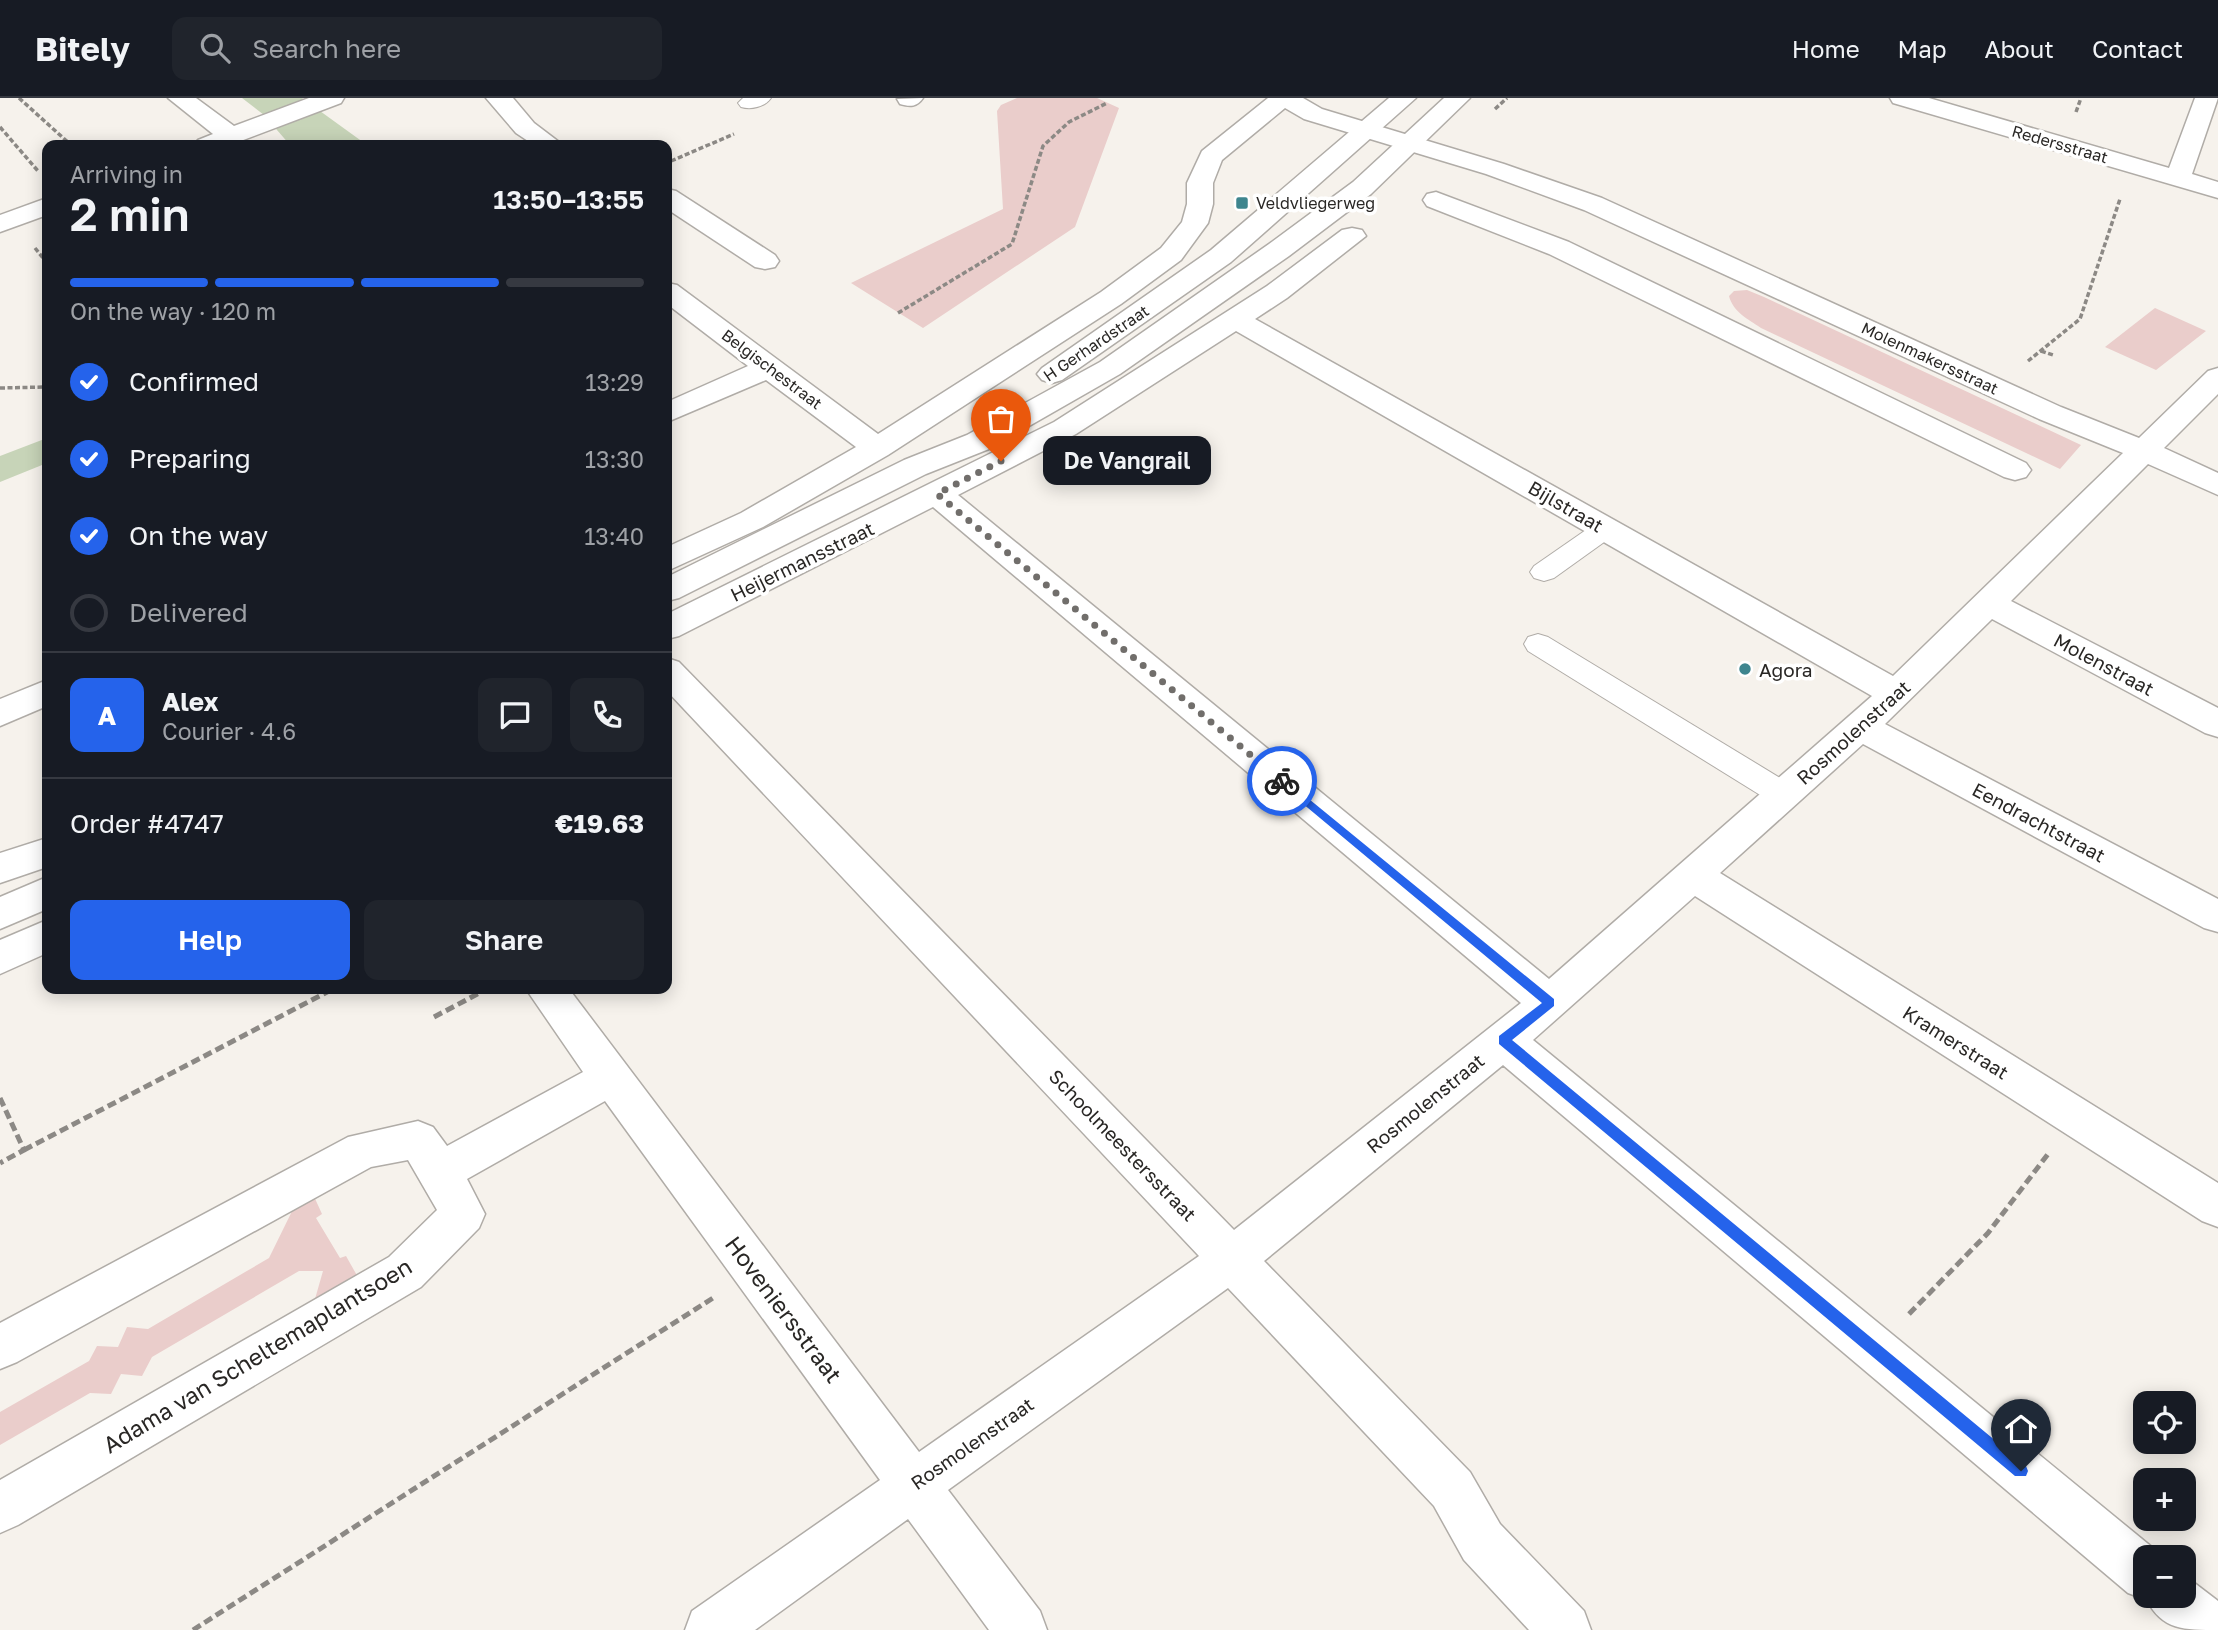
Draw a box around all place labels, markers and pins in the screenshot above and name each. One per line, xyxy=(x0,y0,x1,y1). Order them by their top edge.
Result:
place label: Veldvliegerweg xyxy=(1256,193,1375,213)
marker: Veldvliegerweg xyxy=(1234,195,1250,211)
pin xyxy=(971,389,1031,461)
callout: De Vangrail xyxy=(1043,436,1211,486)
place label: Agora xyxy=(1759,658,1813,681)
marker: Agora xyxy=(1737,661,1753,677)
pin xyxy=(1991,1399,2051,1471)

